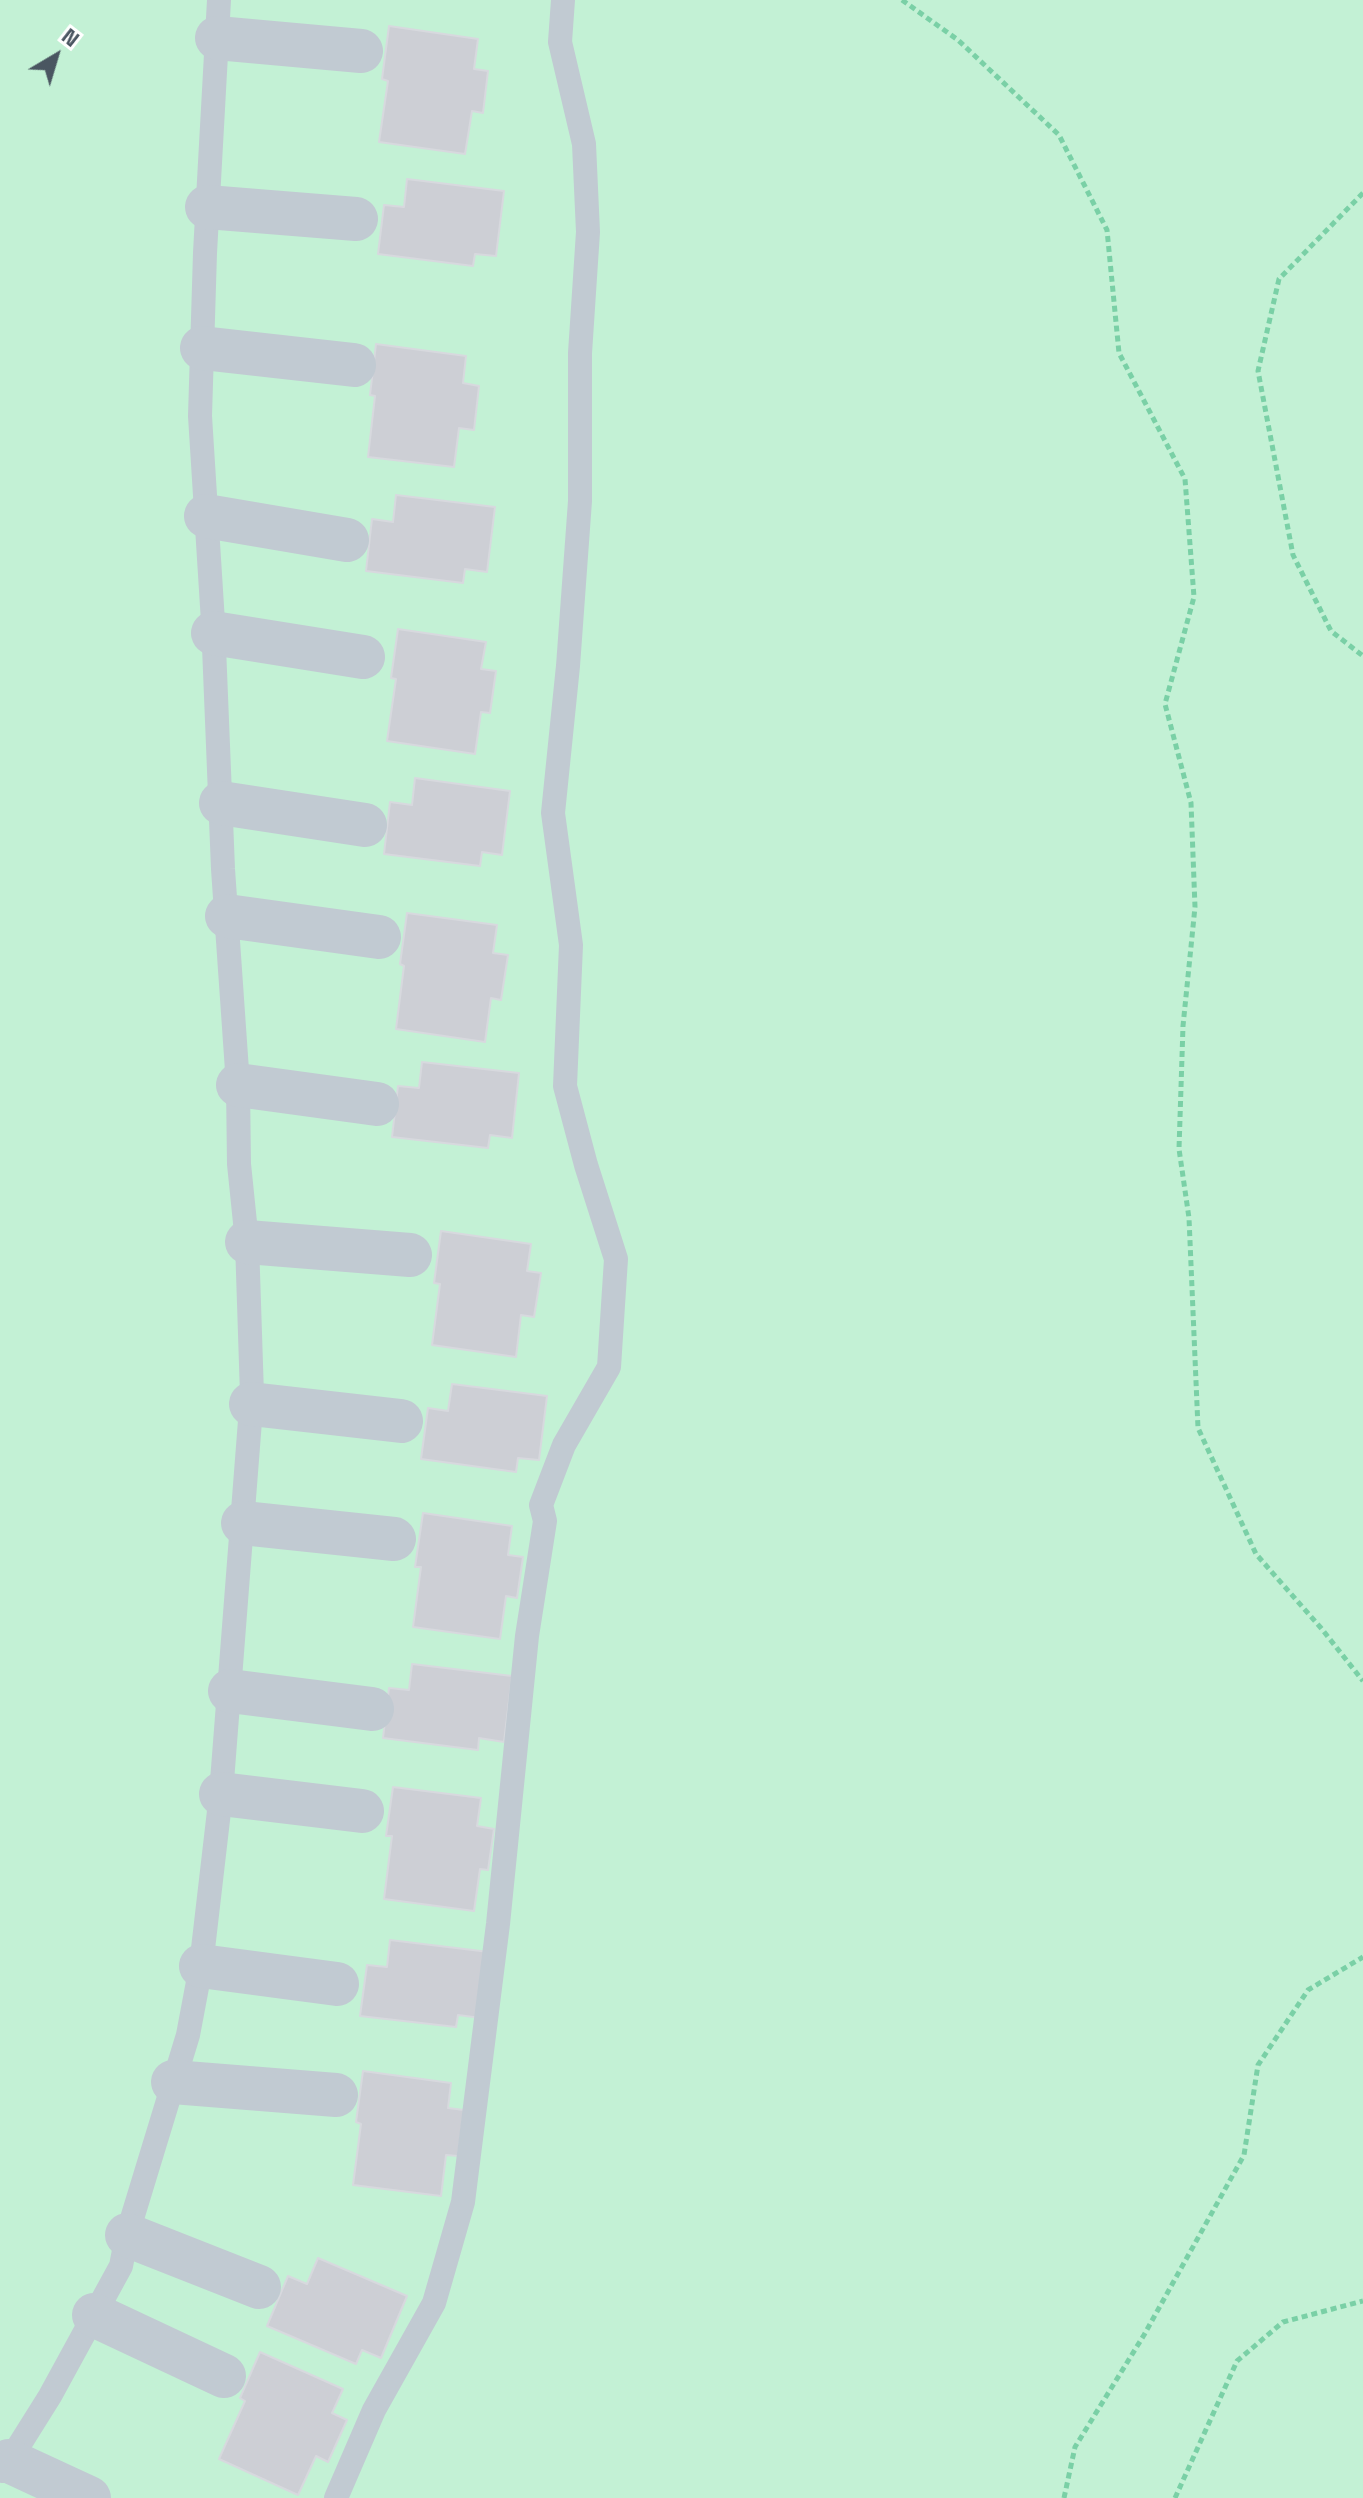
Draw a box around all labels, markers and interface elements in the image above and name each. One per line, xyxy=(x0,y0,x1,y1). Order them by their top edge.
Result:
north arrow xyxy=(16,16,96,96)
text: N xyxy=(56,22,85,53)

